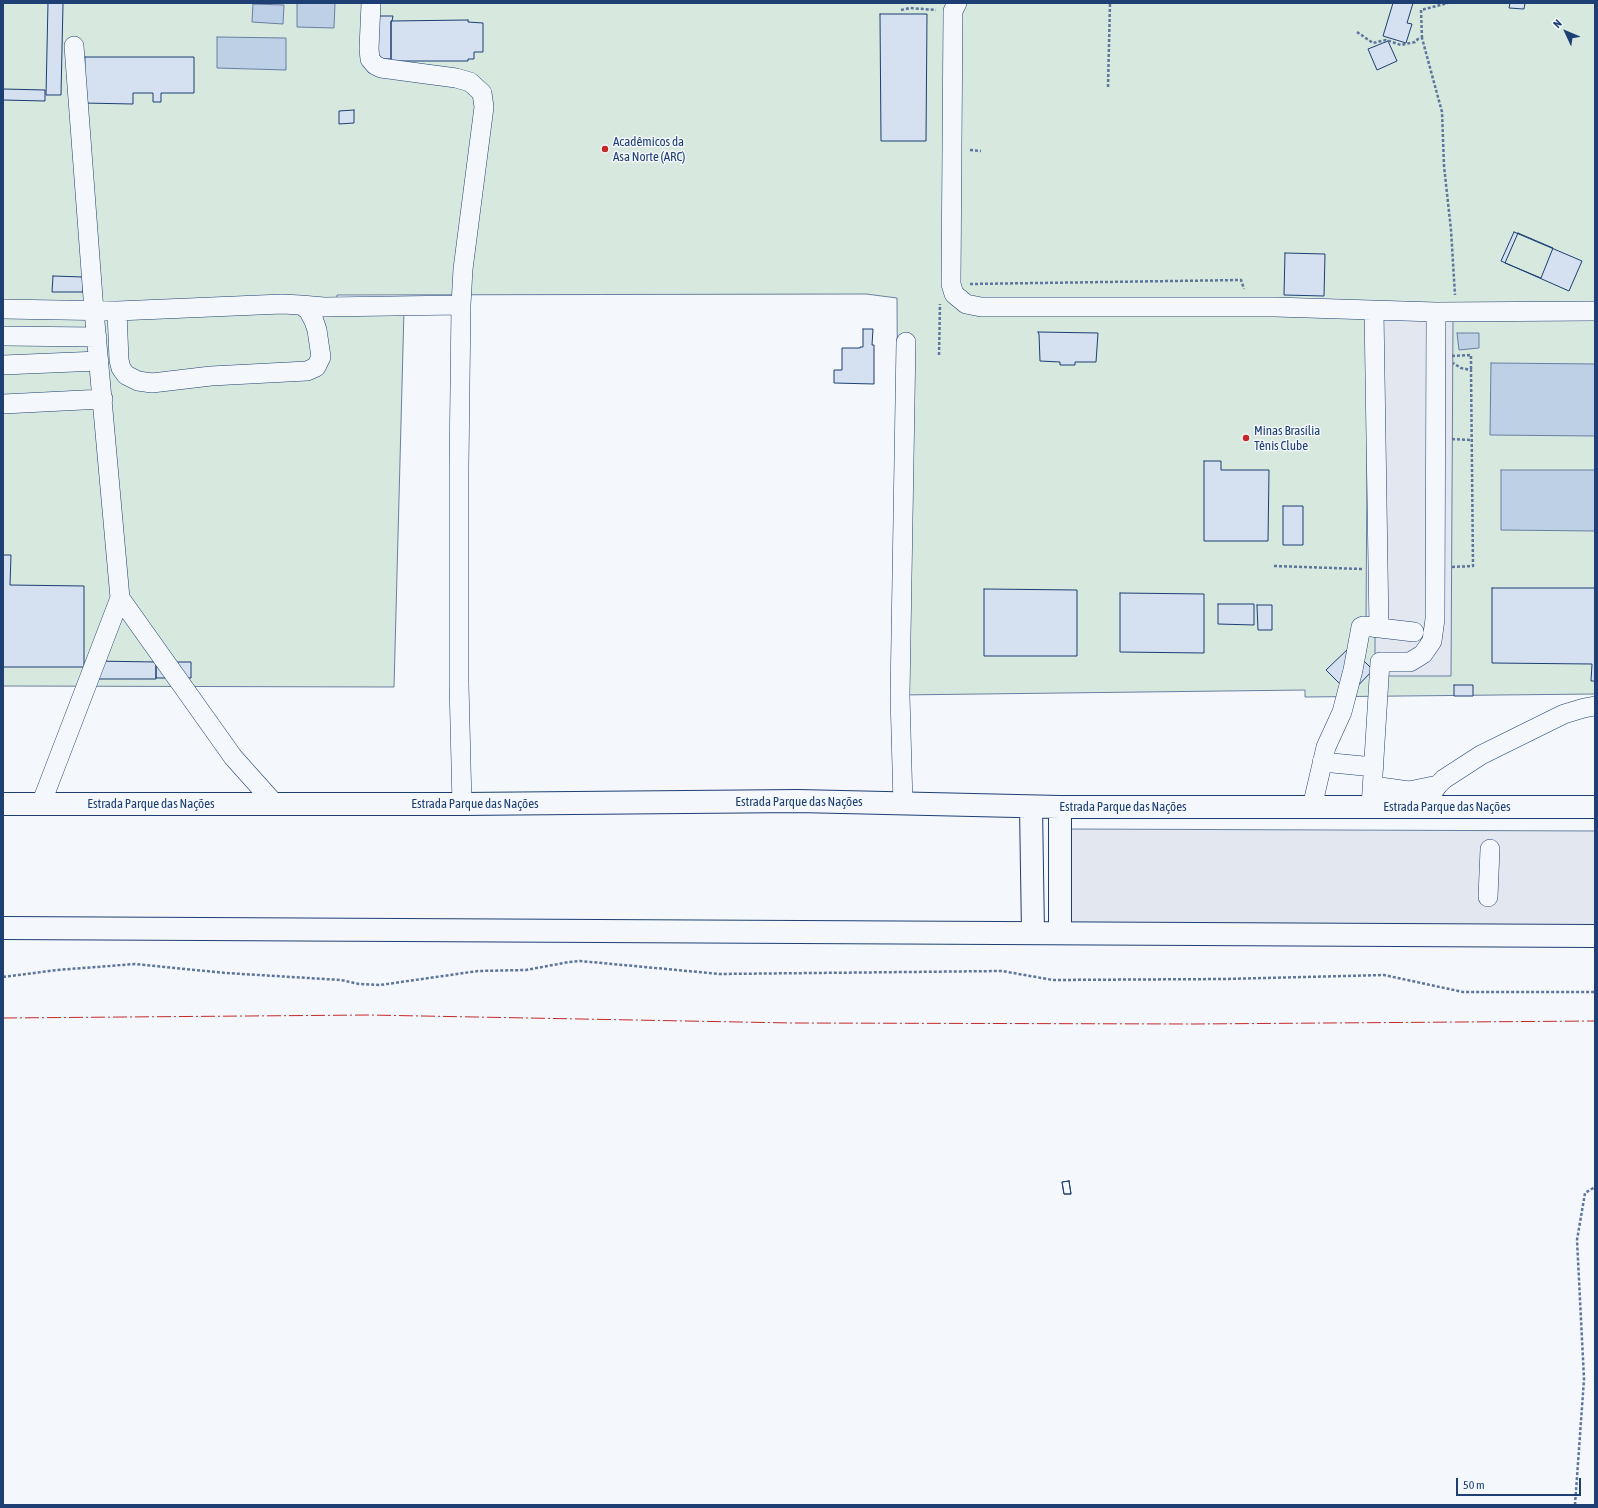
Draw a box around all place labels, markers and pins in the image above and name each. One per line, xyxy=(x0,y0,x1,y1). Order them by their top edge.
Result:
place label: Acadêmicos da Asa Norte (ARC) xyxy=(613,134,685,165)
marker: Acadêmicos da Asa Norte (ARC) xyxy=(600,144,610,154)
place label: Minas Brasília Tênis Clube xyxy=(1254,423,1320,454)
marker: Minas Brasília Tênis Clube xyxy=(1241,433,1251,443)

